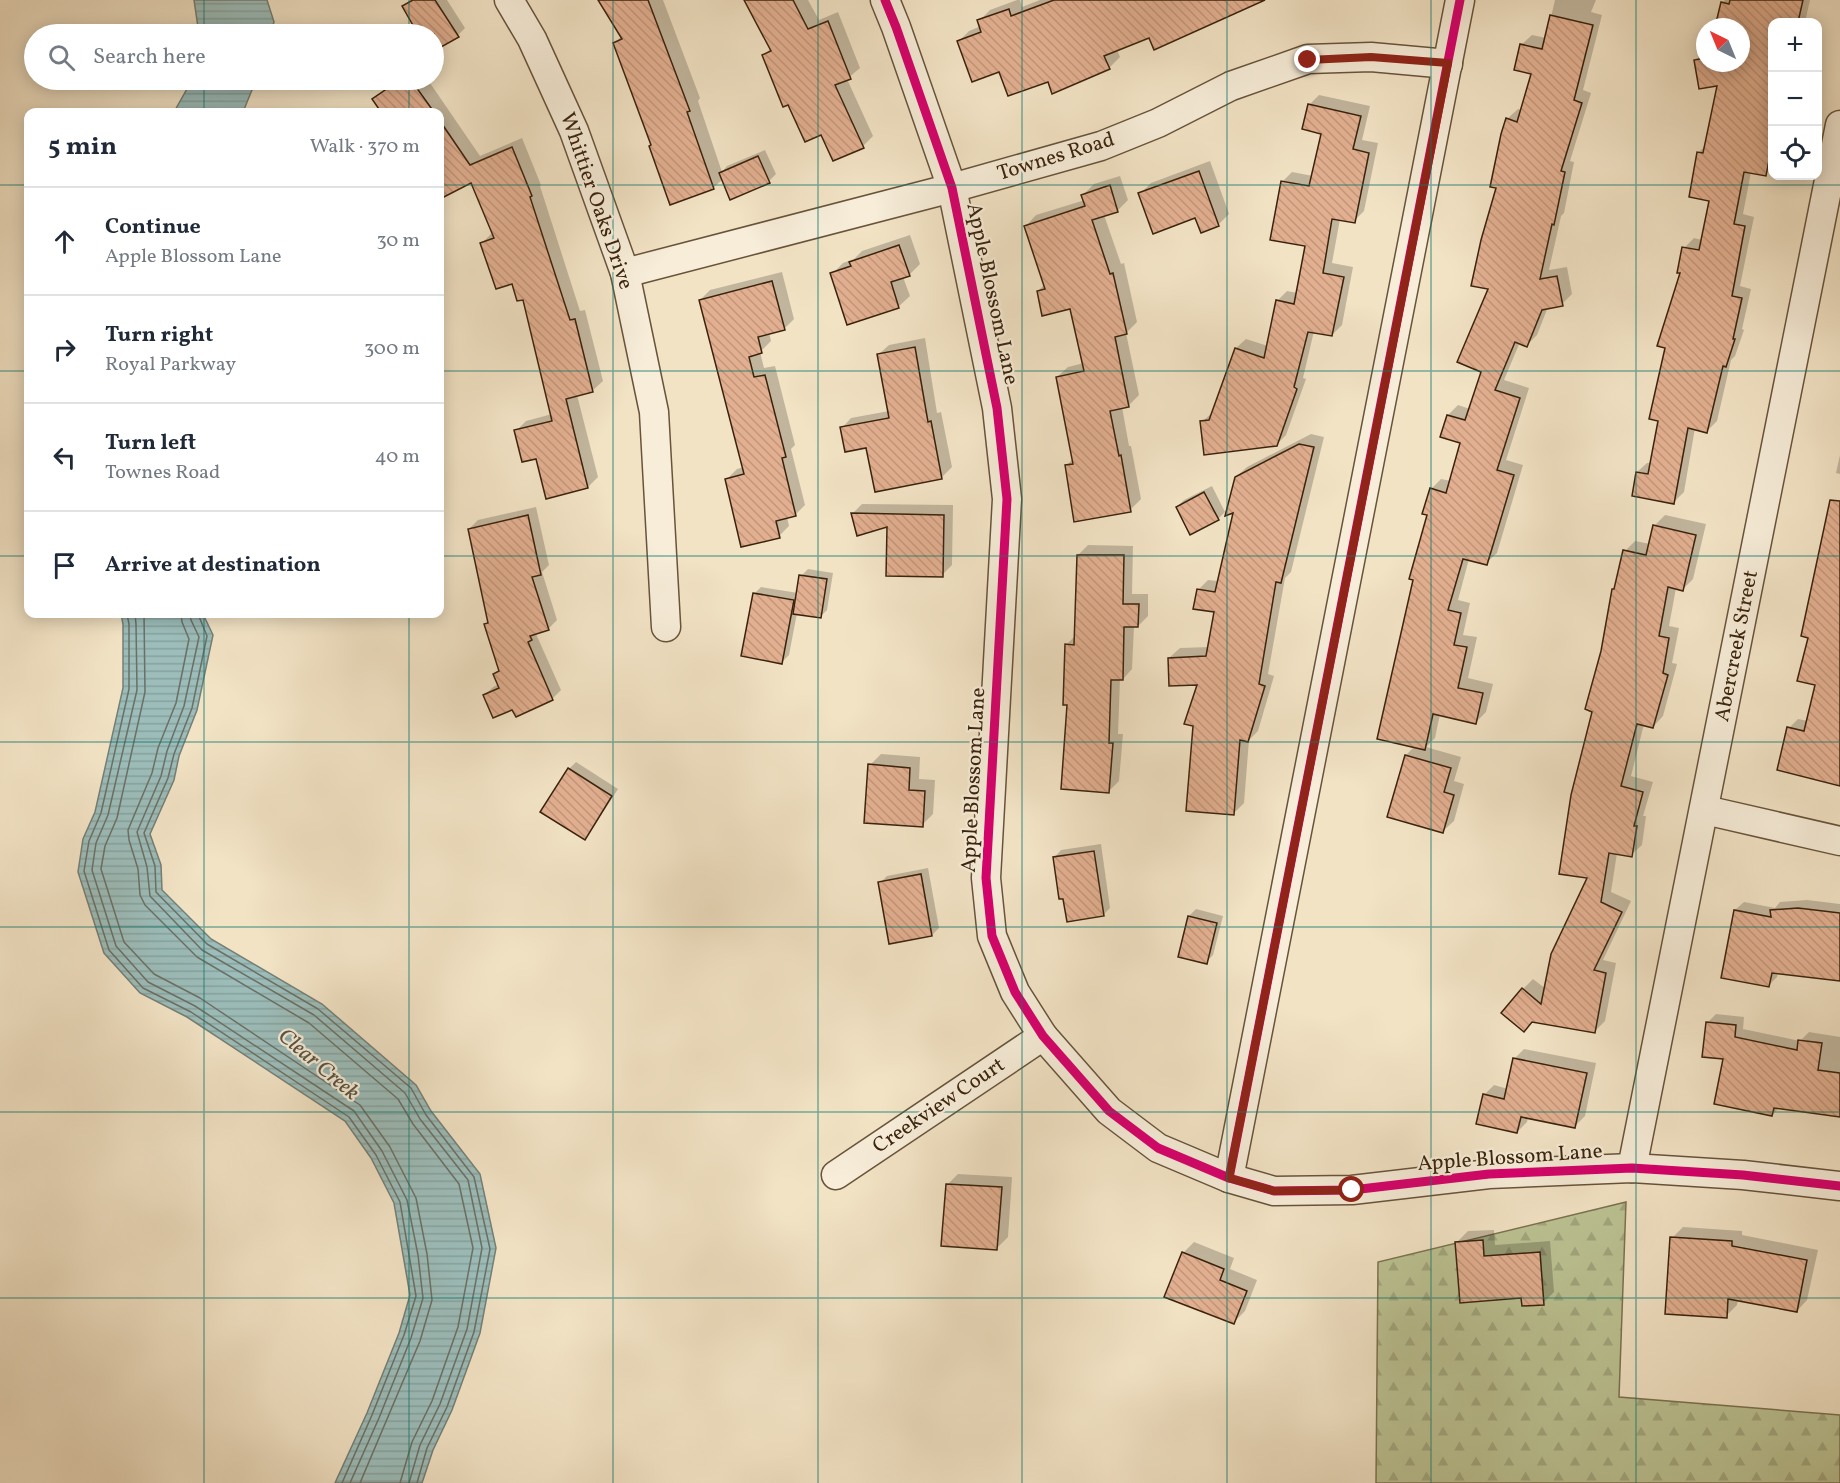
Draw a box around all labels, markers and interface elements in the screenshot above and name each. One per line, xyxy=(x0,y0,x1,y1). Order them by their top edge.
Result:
north arrow xyxy=(1696,18,1750,72)
map controls xyxy=(1768,18,1822,180)
button: + xyxy=(1768,18,1822,72)
search box xyxy=(24,24,444,90)
icon: search xyxy=(45,41,78,74)
text: Search here xyxy=(93,42,206,73)
route end xyxy=(1294,46,1320,72)
button: − xyxy=(1768,72,1822,126)
street label: Whittier Oaks Drive xyxy=(552,109,640,293)
street label: Townes Road xyxy=(994,125,1118,189)
button: locate xyxy=(1768,126,1822,180)
text: 5 min xyxy=(48,129,117,165)
text: Walk · 370 m xyxy=(310,133,420,161)
street label: Apple Blossom Lane xyxy=(959,200,1025,388)
text: Continue xyxy=(105,212,201,243)
icon: ahead xyxy=(48,225,81,258)
text: 30 m xyxy=(376,227,420,255)
text: Apple Blossom Lane xyxy=(105,243,282,271)
text: Turn right xyxy=(105,320,213,351)
icon: right xyxy=(48,333,81,366)
text: 300 m xyxy=(364,335,420,363)
text: Royal Parkway xyxy=(105,351,236,379)
text: Turn left xyxy=(105,428,196,459)
icon: left xyxy=(48,441,81,474)
text: 40 m xyxy=(375,443,420,471)
text: Townes Road xyxy=(105,459,220,487)
icon: arrive xyxy=(48,549,81,582)
text: Arrive at destination xyxy=(105,550,321,581)
street label: Abercreek Street xyxy=(1708,568,1766,724)
street label: Apple Blossom Lane xyxy=(955,687,993,873)
water label: Clear Creek xyxy=(271,1022,365,1108)
street label: Creekview Court xyxy=(867,1051,1011,1161)
street label: Apple Blossom Lane xyxy=(1417,1137,1604,1179)
route start xyxy=(1338,1176,1364,1202)

